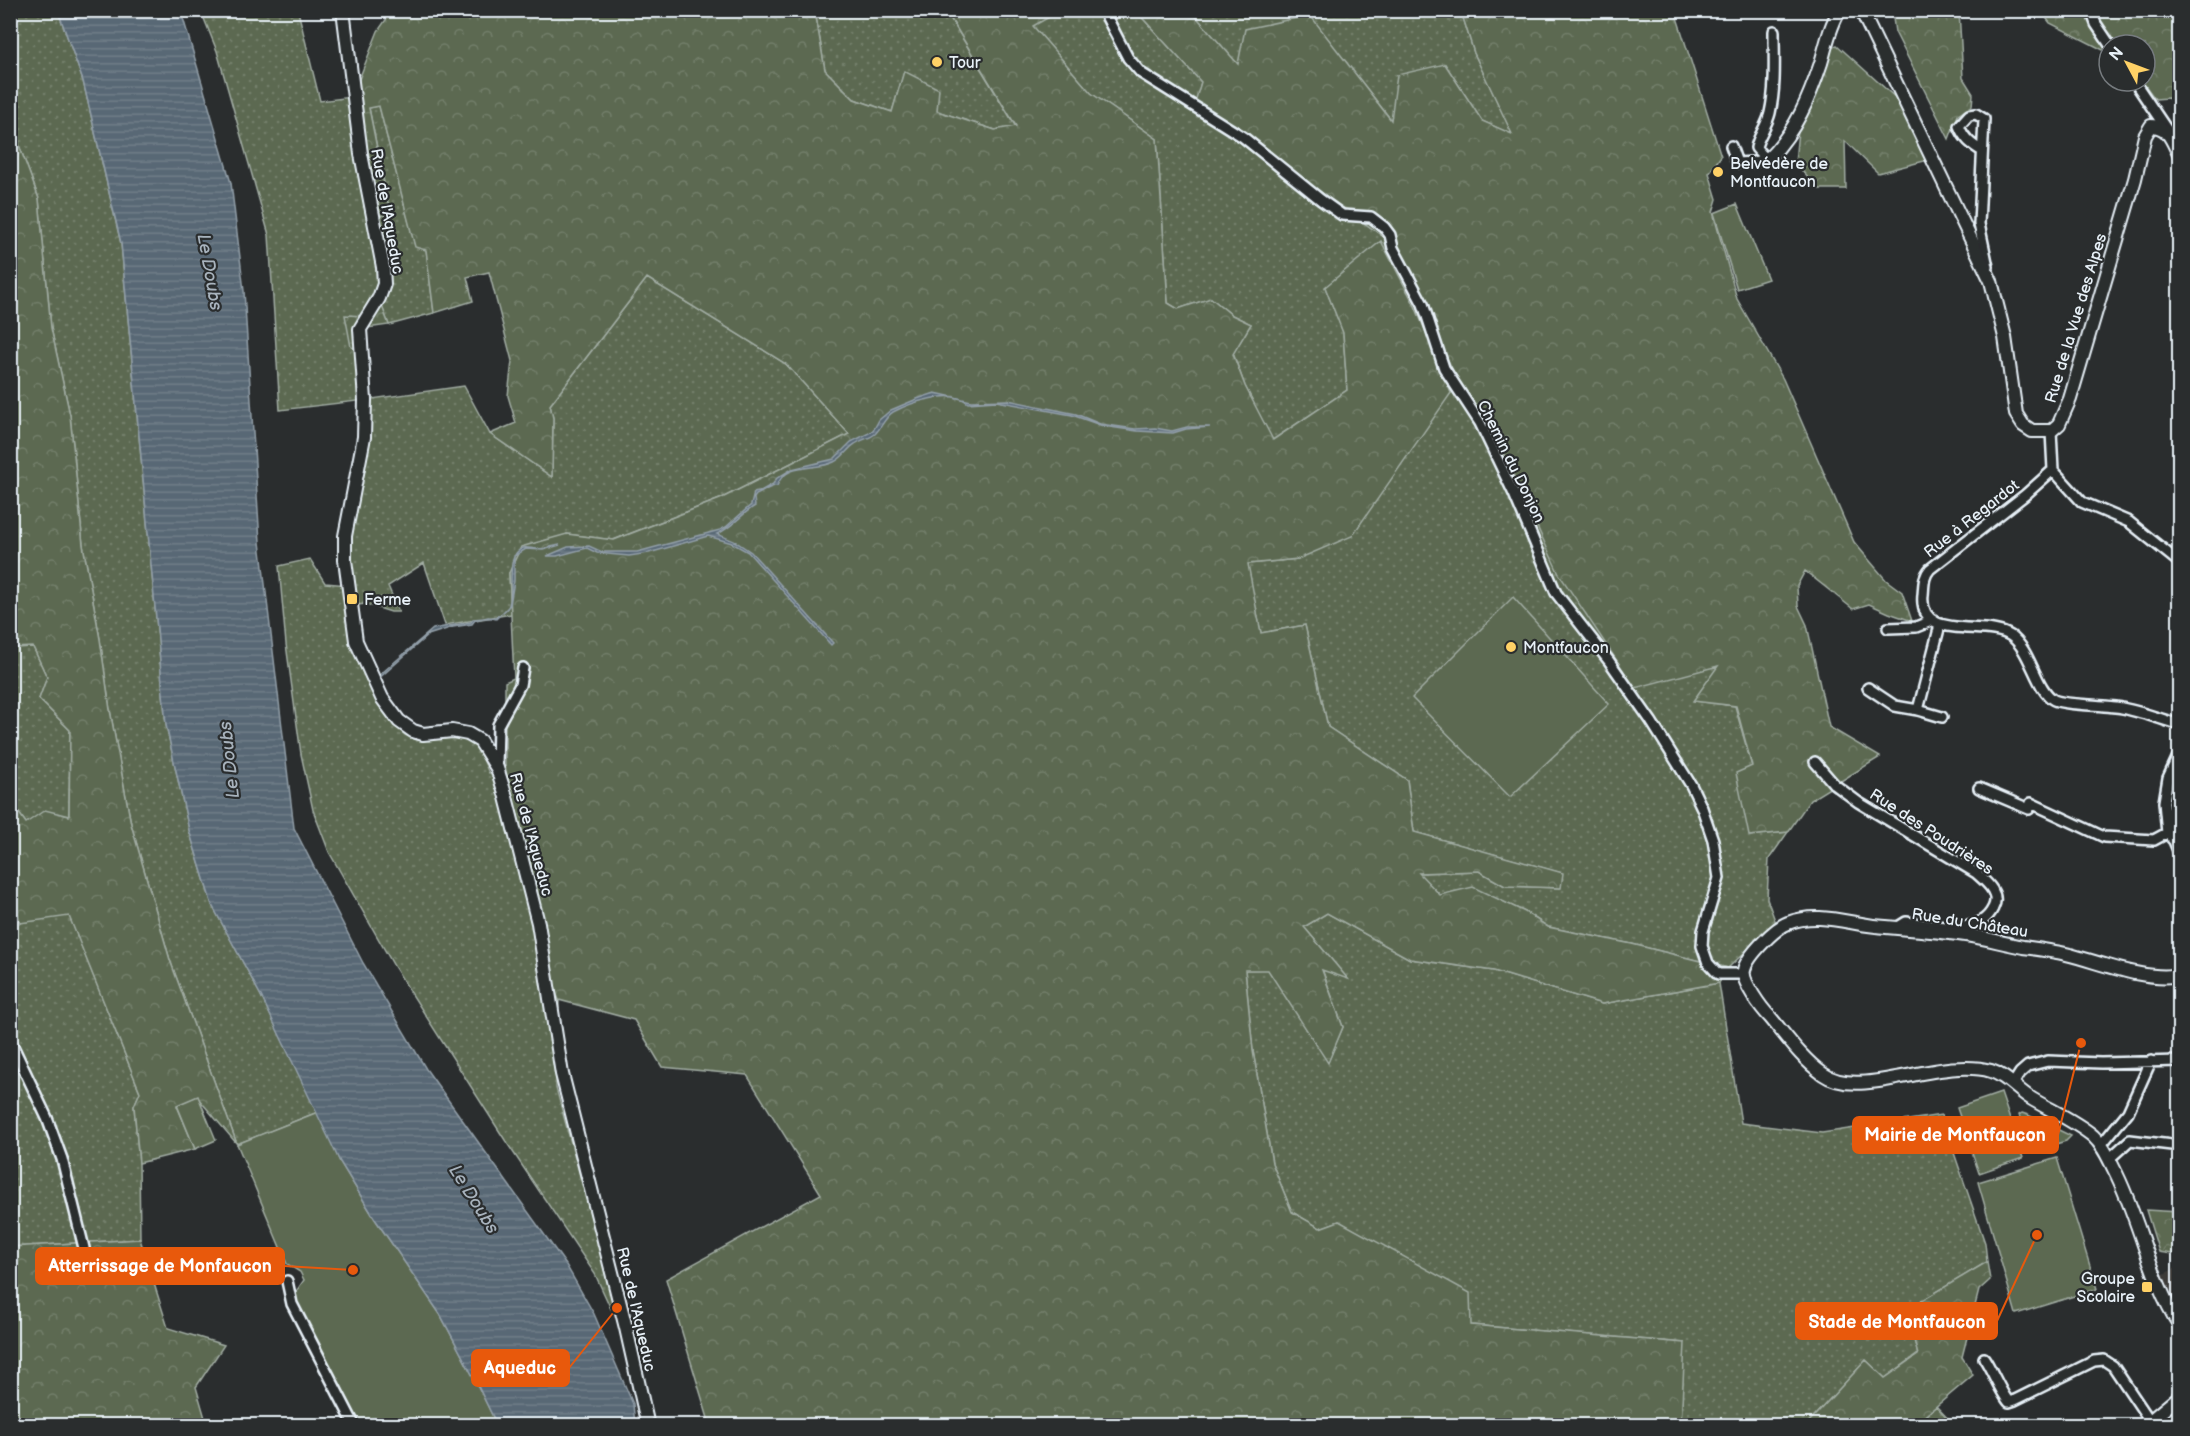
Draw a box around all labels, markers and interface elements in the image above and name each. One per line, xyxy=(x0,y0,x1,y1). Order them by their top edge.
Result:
north arrow xyxy=(2097,33,2157,93)
text: N xyxy=(2106,43,2128,65)
place label: Tour xyxy=(949,54,981,73)
marker: Tour xyxy=(930,55,944,69)
street label: Rue de l'Aqueduc xyxy=(366,147,407,275)
place label: Belvédère de Montfaucon xyxy=(1730,155,1828,192)
marker: Belvédère de Montfaucon xyxy=(1711,165,1725,179)
street label: Rue de la Vue des Alpes xyxy=(2042,231,2111,406)
water label: Le Doubs xyxy=(192,232,227,312)
street label: Chemin du Donjon xyxy=(1473,397,1549,526)
street label: Rue à Regardot xyxy=(1921,476,2023,562)
place label: Ferme xyxy=(364,591,412,610)
marker: Ferme xyxy=(345,592,359,606)
place label: Montfaucon xyxy=(1523,639,1609,658)
marker: Montfaucon xyxy=(1504,640,1518,654)
water label: Le Doubs xyxy=(215,720,244,799)
street label: Rue de l'Aqueduc xyxy=(505,771,556,898)
street label: Rue des Poudrières xyxy=(1866,785,1997,879)
street label: Rue du Château xyxy=(1910,905,2029,942)
callout: Mairie de Montfaucon xyxy=(1853,1117,2058,1153)
text: Mairie de Montfaucon xyxy=(1864,1125,2046,1146)
water label: Le Doubs xyxy=(444,1161,503,1238)
street label: Rue de l'Aqueduc xyxy=(612,1245,659,1373)
callout: Atterrissage de Monfaucon xyxy=(36,1248,284,1284)
text: Atterrissage de Monfaucon xyxy=(47,1256,272,1277)
place label: Groupe Scolaire xyxy=(2077,1270,2136,1307)
marker: Groupe Scolaire xyxy=(2140,1280,2154,1294)
callout: Stade de Montfaucon xyxy=(1796,1303,1997,1339)
text: Stade de Montfaucon xyxy=(1808,1312,1986,1333)
callout: Aqueduc xyxy=(472,1350,569,1386)
text: Aqueduc xyxy=(483,1358,556,1379)

